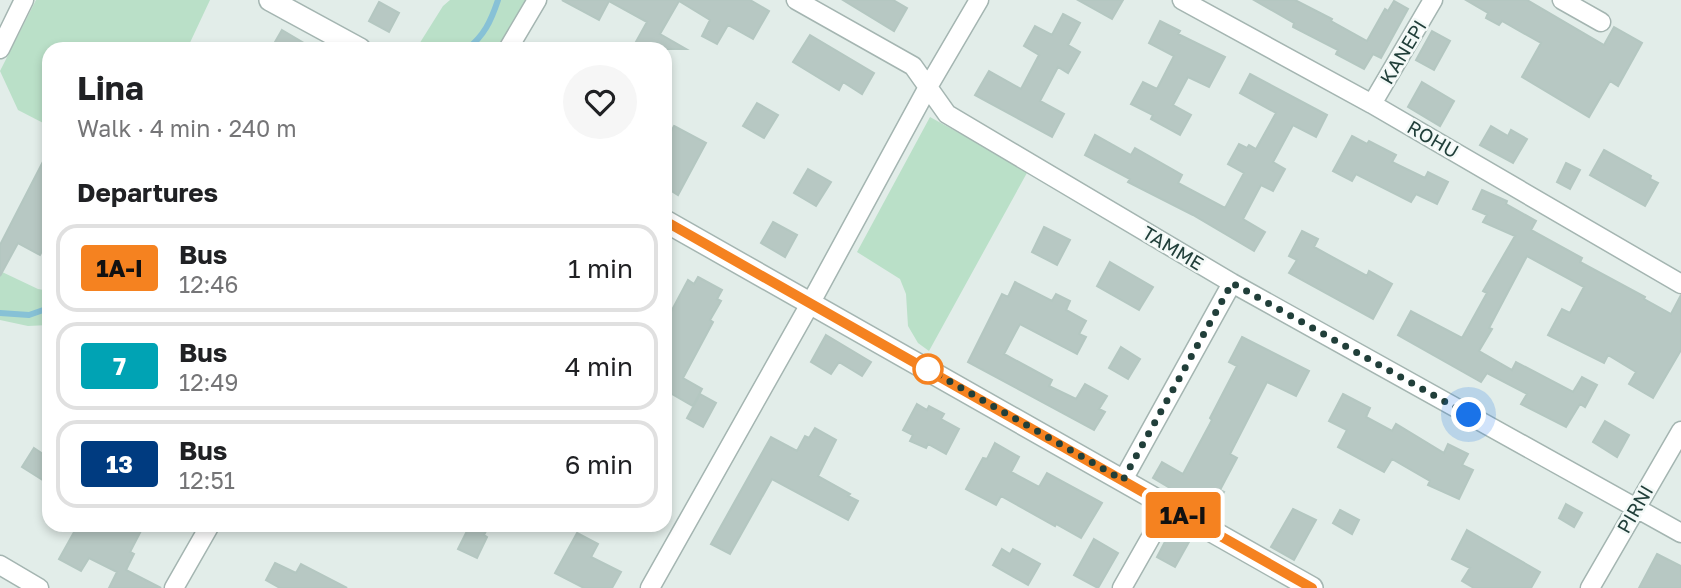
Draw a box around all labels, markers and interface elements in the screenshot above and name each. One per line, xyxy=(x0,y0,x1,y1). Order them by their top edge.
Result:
street label: KANEPI xyxy=(1375,16,1431,88)
button: heart xyxy=(563,65,637,139)
text: Lina xyxy=(77,68,144,107)
text: Walk · 4 min · 240 m xyxy=(77,114,297,142)
street label: ROHU xyxy=(1404,115,1463,162)
text: Departures xyxy=(77,177,218,208)
street label: TAMME xyxy=(1139,220,1208,275)
text: Bus xyxy=(179,239,227,270)
text: 1A-I xyxy=(96,253,143,282)
text: 1 min xyxy=(568,253,633,284)
text: 12:46 xyxy=(179,270,238,298)
text: Bus xyxy=(179,337,227,368)
text: 7 xyxy=(113,351,126,380)
text: 4 min xyxy=(565,351,633,382)
unlabelled marker xyxy=(913,354,943,384)
text: 12:49 xyxy=(179,368,238,396)
your location xyxy=(1451,397,1486,432)
text: Bus xyxy=(179,435,227,466)
text: 13 xyxy=(106,449,133,478)
text: 6 min xyxy=(565,449,633,480)
text: 12:51 xyxy=(179,466,235,494)
street label: PIRNI xyxy=(1612,481,1657,537)
line badge: 1A-I xyxy=(1134,492,1232,538)
text: 1A-I xyxy=(1160,500,1206,529)

